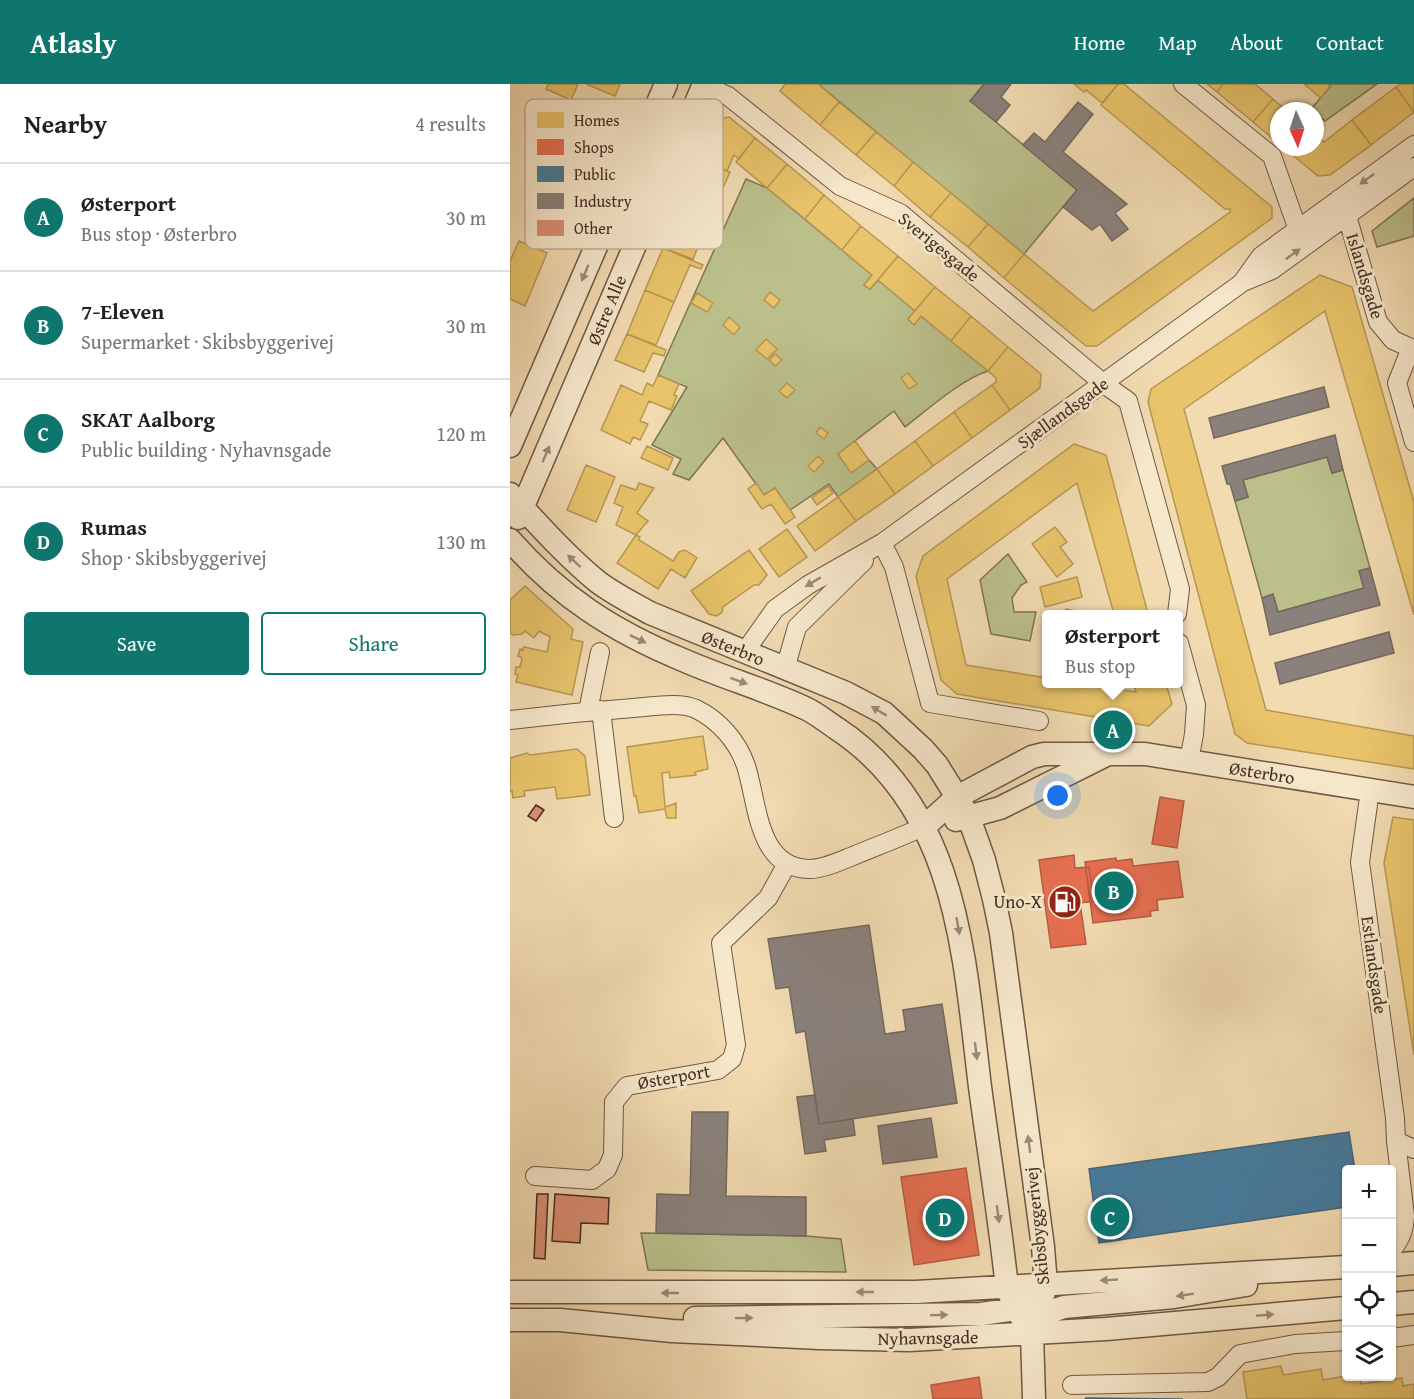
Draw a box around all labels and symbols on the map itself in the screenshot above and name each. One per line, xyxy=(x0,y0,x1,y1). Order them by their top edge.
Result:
legend xyxy=(525,99,723,249)
north arrow xyxy=(1270,102,1324,156)
text: Homes xyxy=(574,108,620,132)
text: Shops xyxy=(574,135,614,159)
text: Public xyxy=(574,162,616,186)
one-way arrow xyxy=(1359,173,1375,185)
text: Industry xyxy=(574,189,632,213)
street label: Sverigesgade xyxy=(893,205,986,288)
text: Other xyxy=(574,216,613,240)
street label: Islandsgade xyxy=(1340,230,1391,322)
one-way arrow xyxy=(1285,248,1301,260)
one-way arrow xyxy=(580,264,589,282)
street label: Østre Alle xyxy=(580,271,633,349)
street label: Sjællandsgade xyxy=(1011,370,1114,455)
one-way arrow xyxy=(541,444,551,462)
one-way arrow xyxy=(567,554,582,568)
one-way arrow xyxy=(805,577,821,588)
street label: Østerbro xyxy=(698,623,769,672)
one-way arrow xyxy=(629,635,646,644)
one-way arrow xyxy=(730,677,748,687)
one-way arrow xyxy=(870,706,887,716)
pin: A xyxy=(1094,708,1132,752)
street label: Østerbro xyxy=(1227,754,1297,791)
your location xyxy=(1043,781,1072,810)
pin: B xyxy=(1094,868,1134,914)
fuel station icon: Uno-X xyxy=(1047,884,1083,920)
place label: Uno-X xyxy=(994,888,1042,915)
street label: Estlandsgade xyxy=(1354,914,1395,1016)
one-way arrow xyxy=(954,917,963,936)
one-way arrow xyxy=(971,1041,980,1060)
street label: Østerport xyxy=(636,1057,713,1096)
one-way arrow xyxy=(1024,1134,1033,1153)
street label: Skibsbyggerivej xyxy=(1017,1166,1056,1286)
pin: C xyxy=(1090,1194,1130,1240)
pin: D xyxy=(926,1196,964,1240)
one-way arrow xyxy=(993,1205,1002,1224)
one-way arrow xyxy=(1100,1276,1119,1285)
one-way arrow xyxy=(855,1287,874,1297)
one-way arrow xyxy=(660,1288,679,1298)
one-way arrow xyxy=(1175,1291,1194,1300)
one-way arrow xyxy=(1255,1310,1274,1320)
one-way arrow xyxy=(930,1311,949,1320)
one-way arrow xyxy=(735,1313,754,1323)
street label: Nyhavnsgade xyxy=(877,1323,979,1352)

